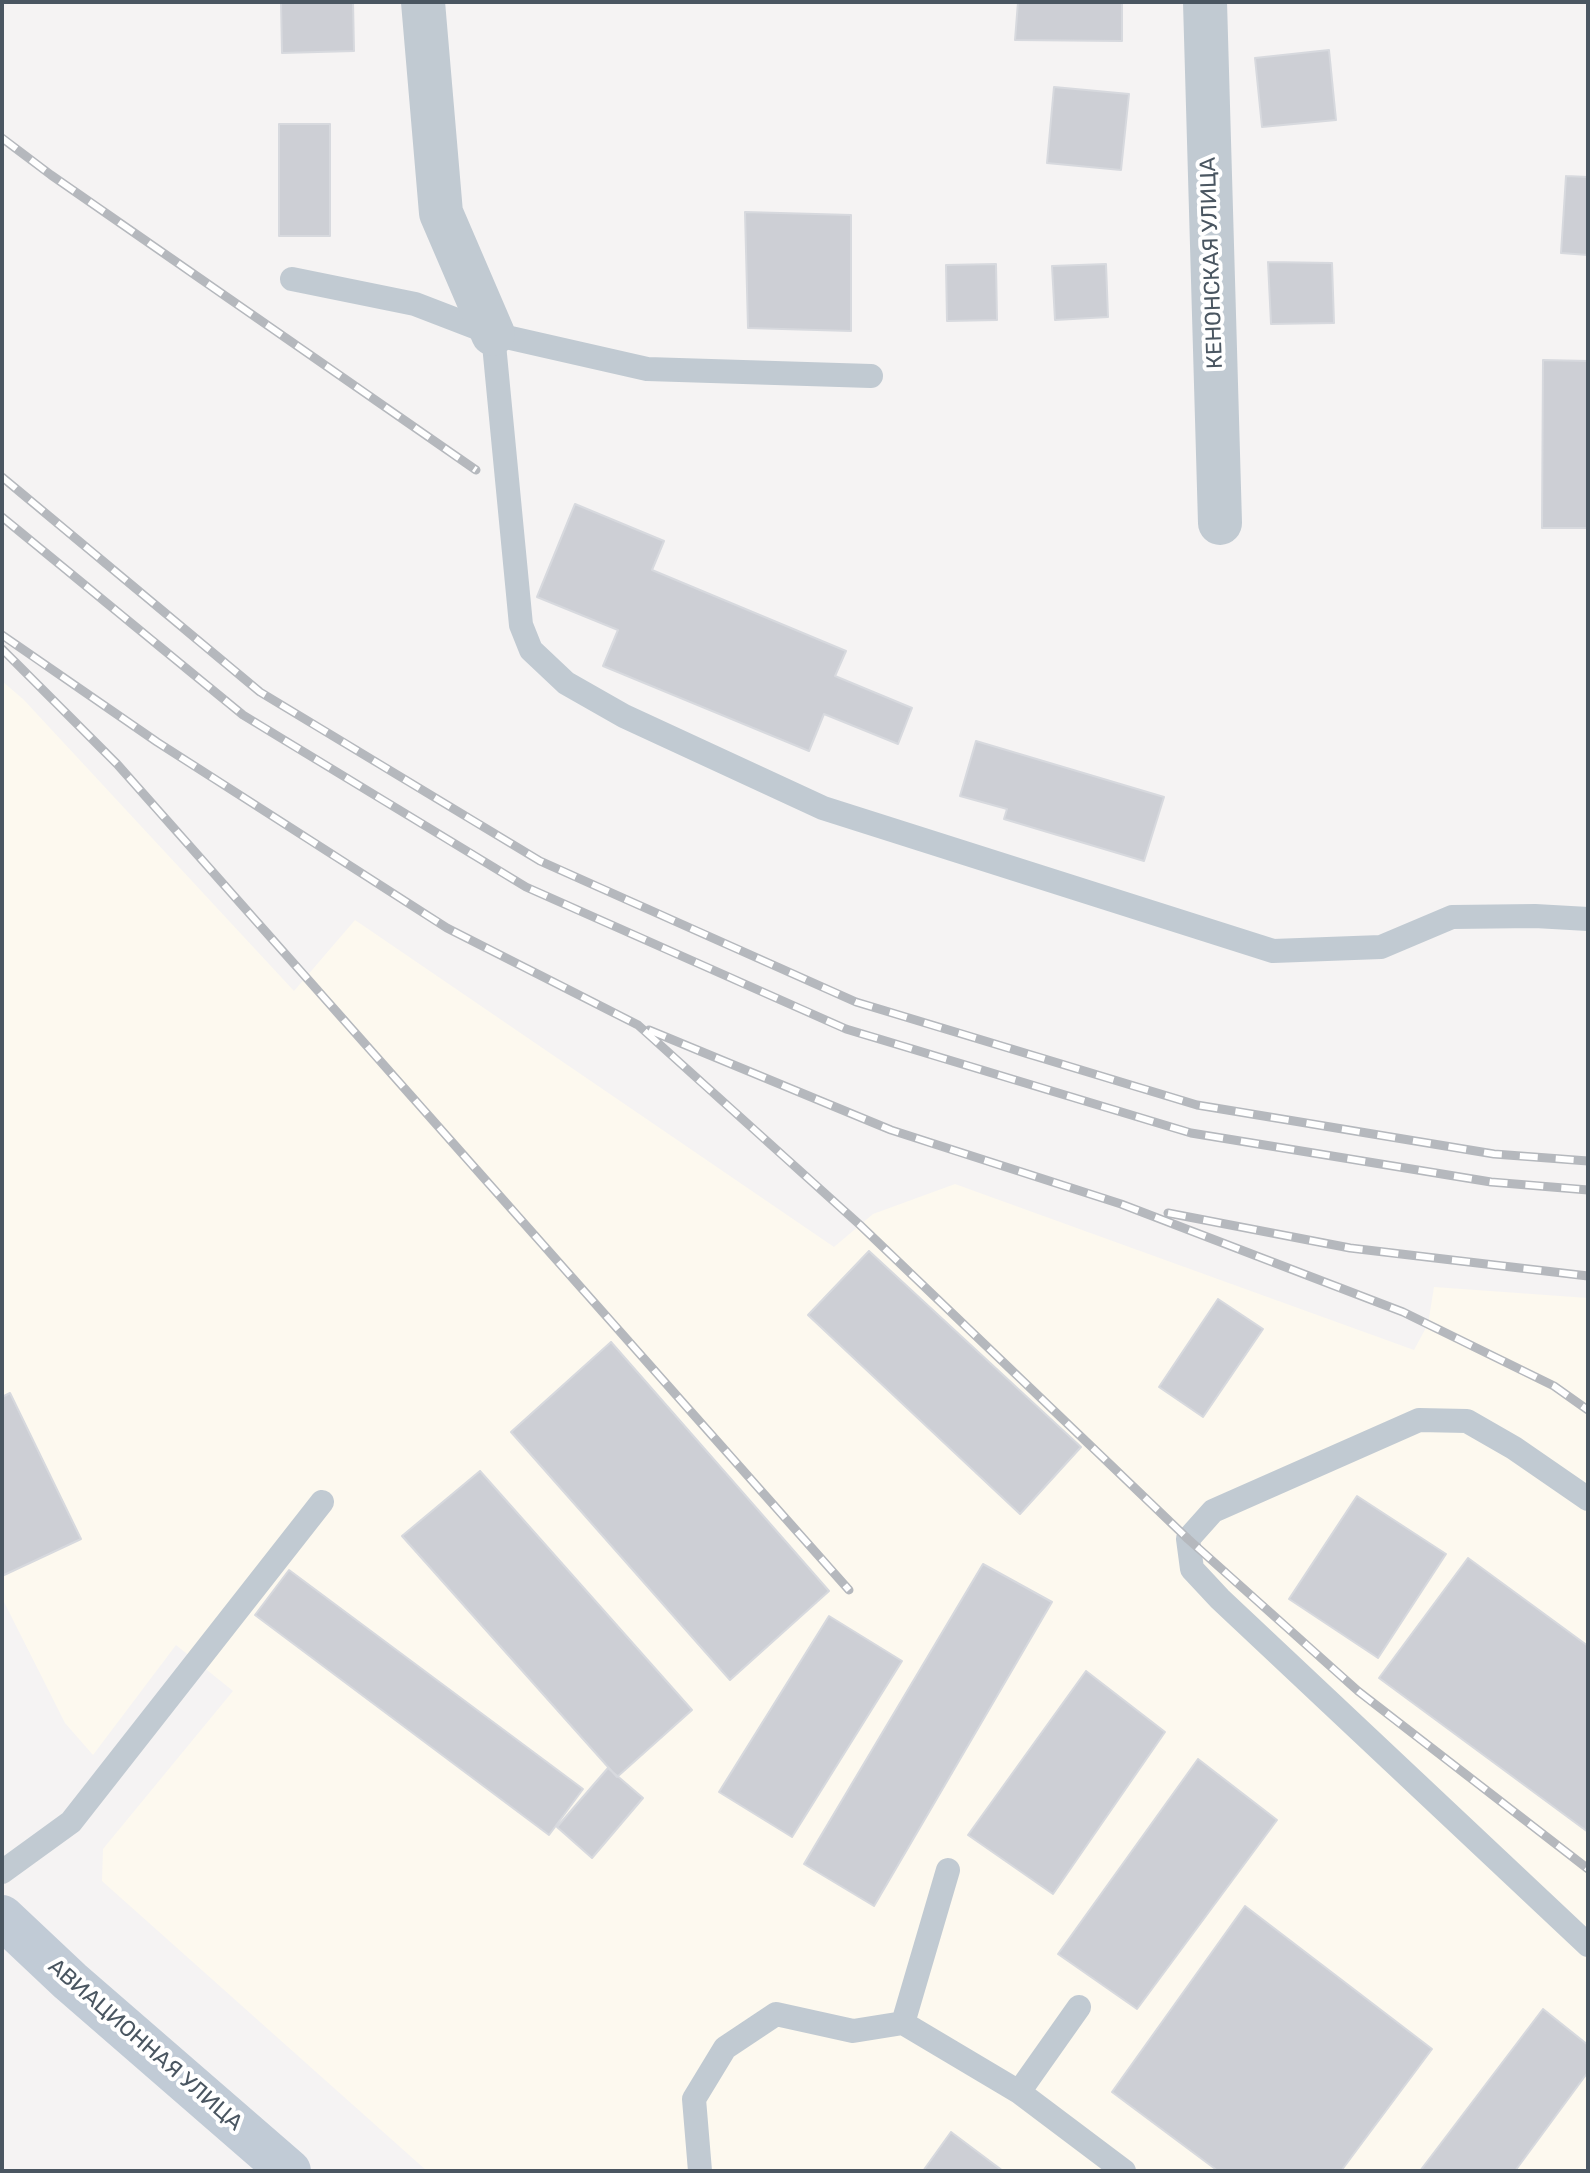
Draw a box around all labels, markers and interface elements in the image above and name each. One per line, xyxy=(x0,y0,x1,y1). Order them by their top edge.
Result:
street label: КЕНОНСКАЯ УЛИЦА xyxy=(1195,157,1229,369)
street label: АВИАЦИОННАЯ УЛИЦА xyxy=(42,1953,248,2137)

